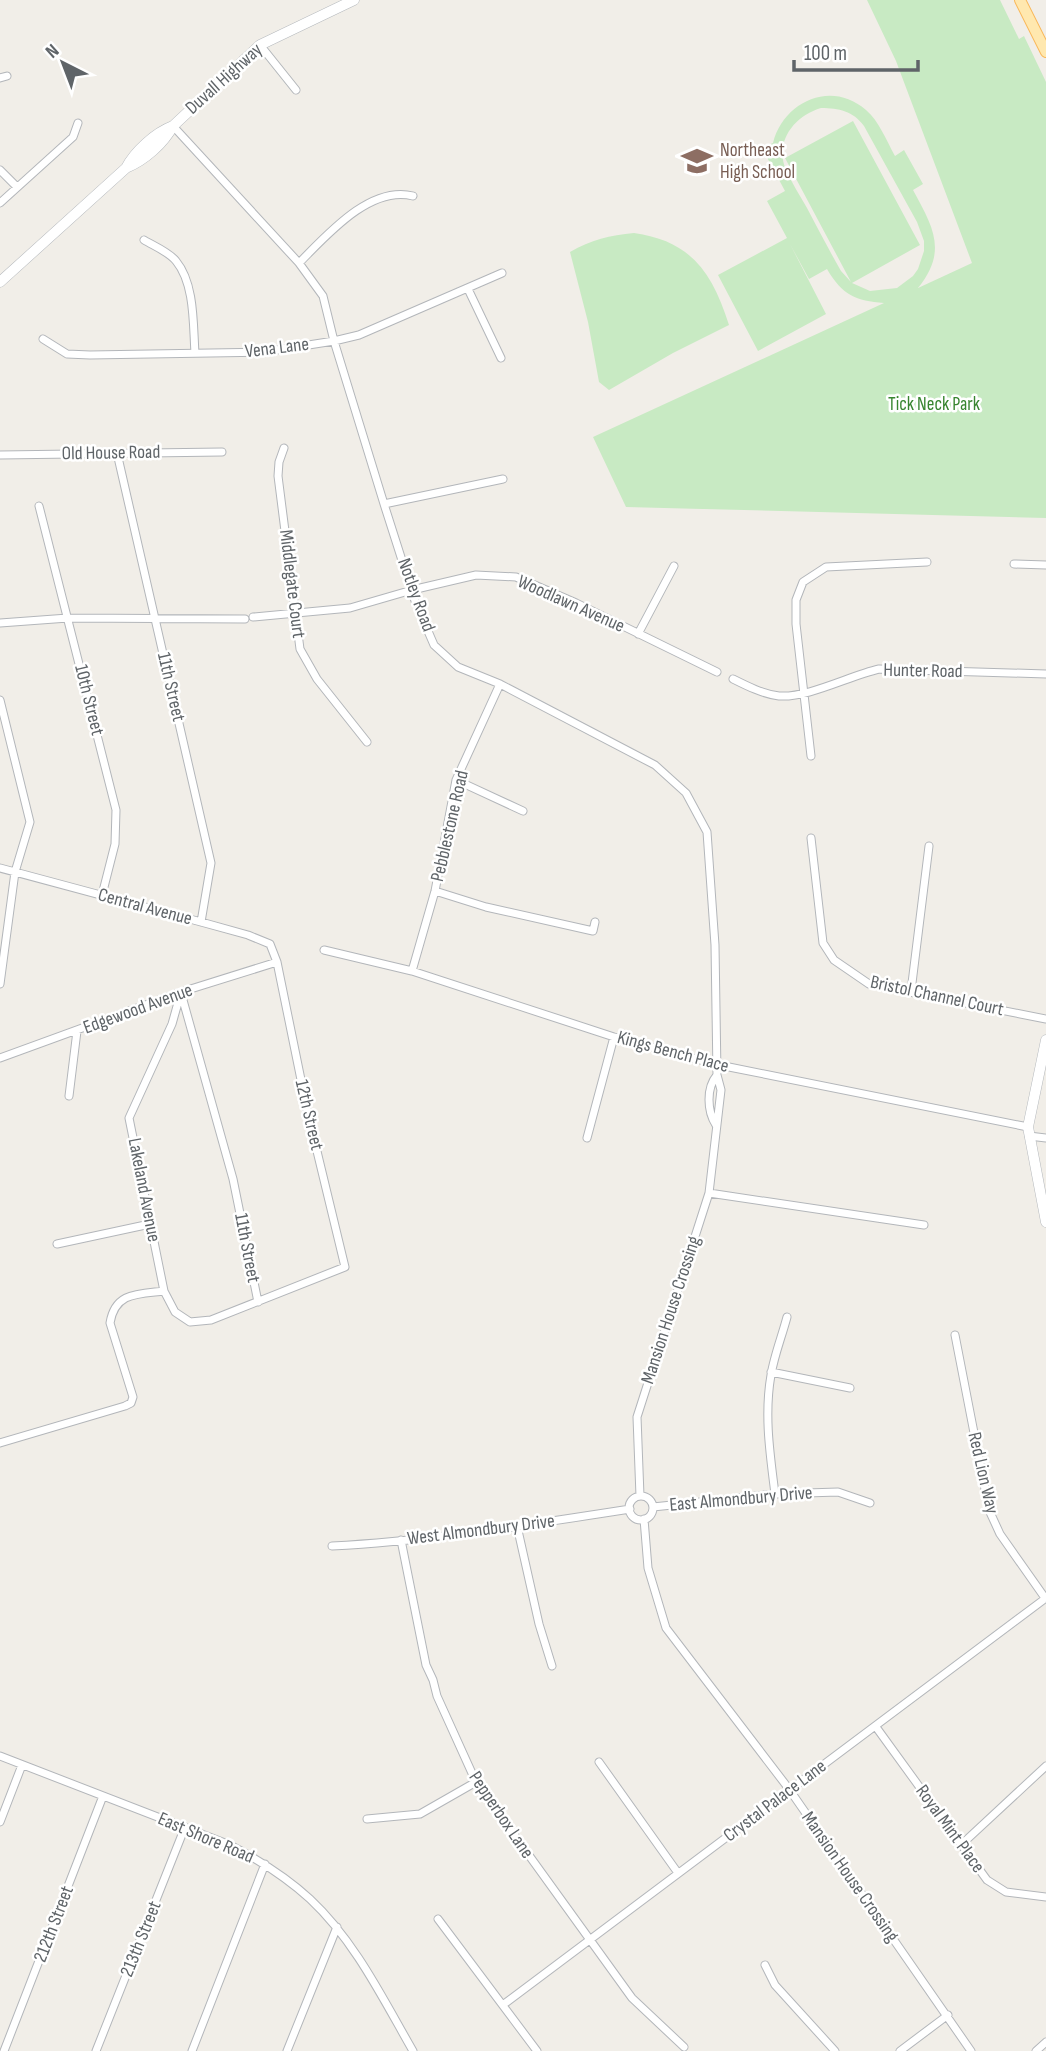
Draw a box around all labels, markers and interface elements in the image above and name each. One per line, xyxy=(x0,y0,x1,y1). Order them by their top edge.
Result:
north arrow xyxy=(28,28,98,98)
scale bar xyxy=(794,28,918,72)
street label: Duvall Highway xyxy=(181,38,268,120)
text: N xyxy=(41,40,64,63)
text: 100 m xyxy=(804,41,847,66)
place label: Northeast High School xyxy=(720,139,795,184)
school or university icon: Northeast High School xyxy=(680,144,714,178)
street label: Vena Lane xyxy=(244,333,310,363)
park label: Tick Neck Park xyxy=(888,393,981,416)
street label: Old House Road xyxy=(62,441,160,465)
street label: Middlegate Court xyxy=(274,528,310,640)
street label: Notley Road xyxy=(392,555,440,635)
street label: Woodlawn Avenue xyxy=(514,570,628,638)
street label: 11th Street xyxy=(152,650,190,724)
street label: Hunter Road xyxy=(883,659,963,683)
street label: 10th Street xyxy=(69,662,109,738)
street label: Pebblestone Road xyxy=(426,768,474,884)
street label: Central Avenue xyxy=(96,883,194,931)
street label: Bristol Channel Court xyxy=(868,971,1006,1021)
street label: Edgewood Avenue xyxy=(80,979,196,1039)
street label: Kings Bench Place xyxy=(615,1026,731,1078)
street label: 12th Street xyxy=(290,1077,328,1153)
street label: Lakeland Avenue xyxy=(123,1136,165,1244)
street label: 11th Street xyxy=(229,1211,265,1285)
street label: Mansion House Crossing xyxy=(636,1233,706,1387)
street label: Red Lion Way xyxy=(962,1430,1004,1517)
street label: East Almondbury Drive xyxy=(669,1481,813,1517)
street label: West Almondbury Drive xyxy=(406,1510,556,1550)
street label: Crystal Palace Lane xyxy=(719,1755,831,1847)
street label: Pepperbox Lane xyxy=(463,1767,539,1863)
street label: Royal Mint Place xyxy=(910,1781,990,1877)
street label: East Shore Road xyxy=(155,1807,257,1869)
street label: Mansion House Crossing xyxy=(796,1807,904,1947)
street label: 212th Street xyxy=(29,1883,79,1965)
street label: 213th Street xyxy=(115,1898,167,1980)

